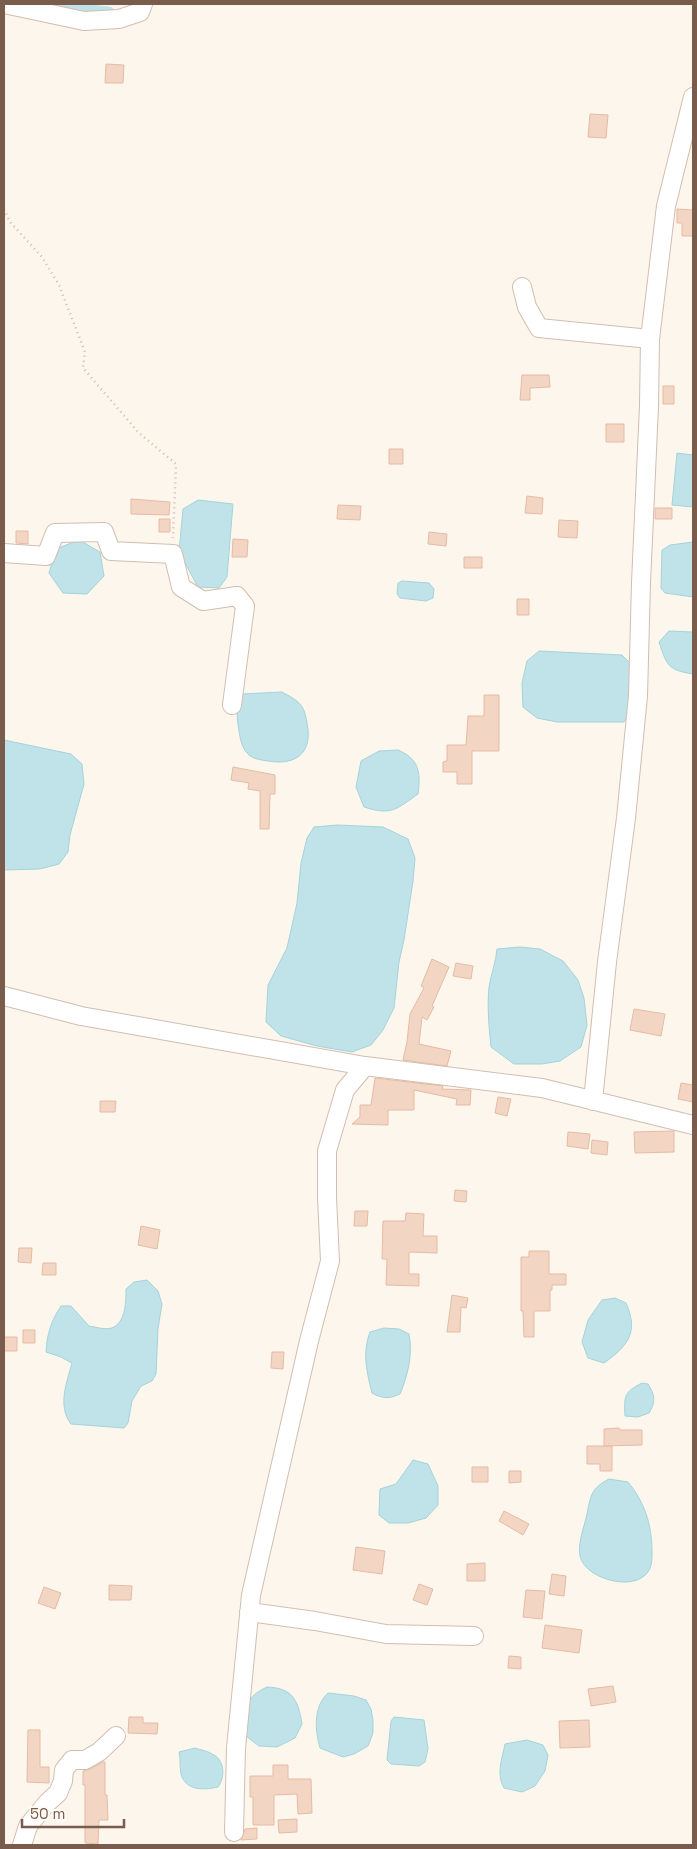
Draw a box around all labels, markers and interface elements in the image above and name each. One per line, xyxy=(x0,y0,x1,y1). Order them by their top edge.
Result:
scale bar xyxy=(22,1796,125,1828)
text: 50 m xyxy=(30,1804,65,1823)

